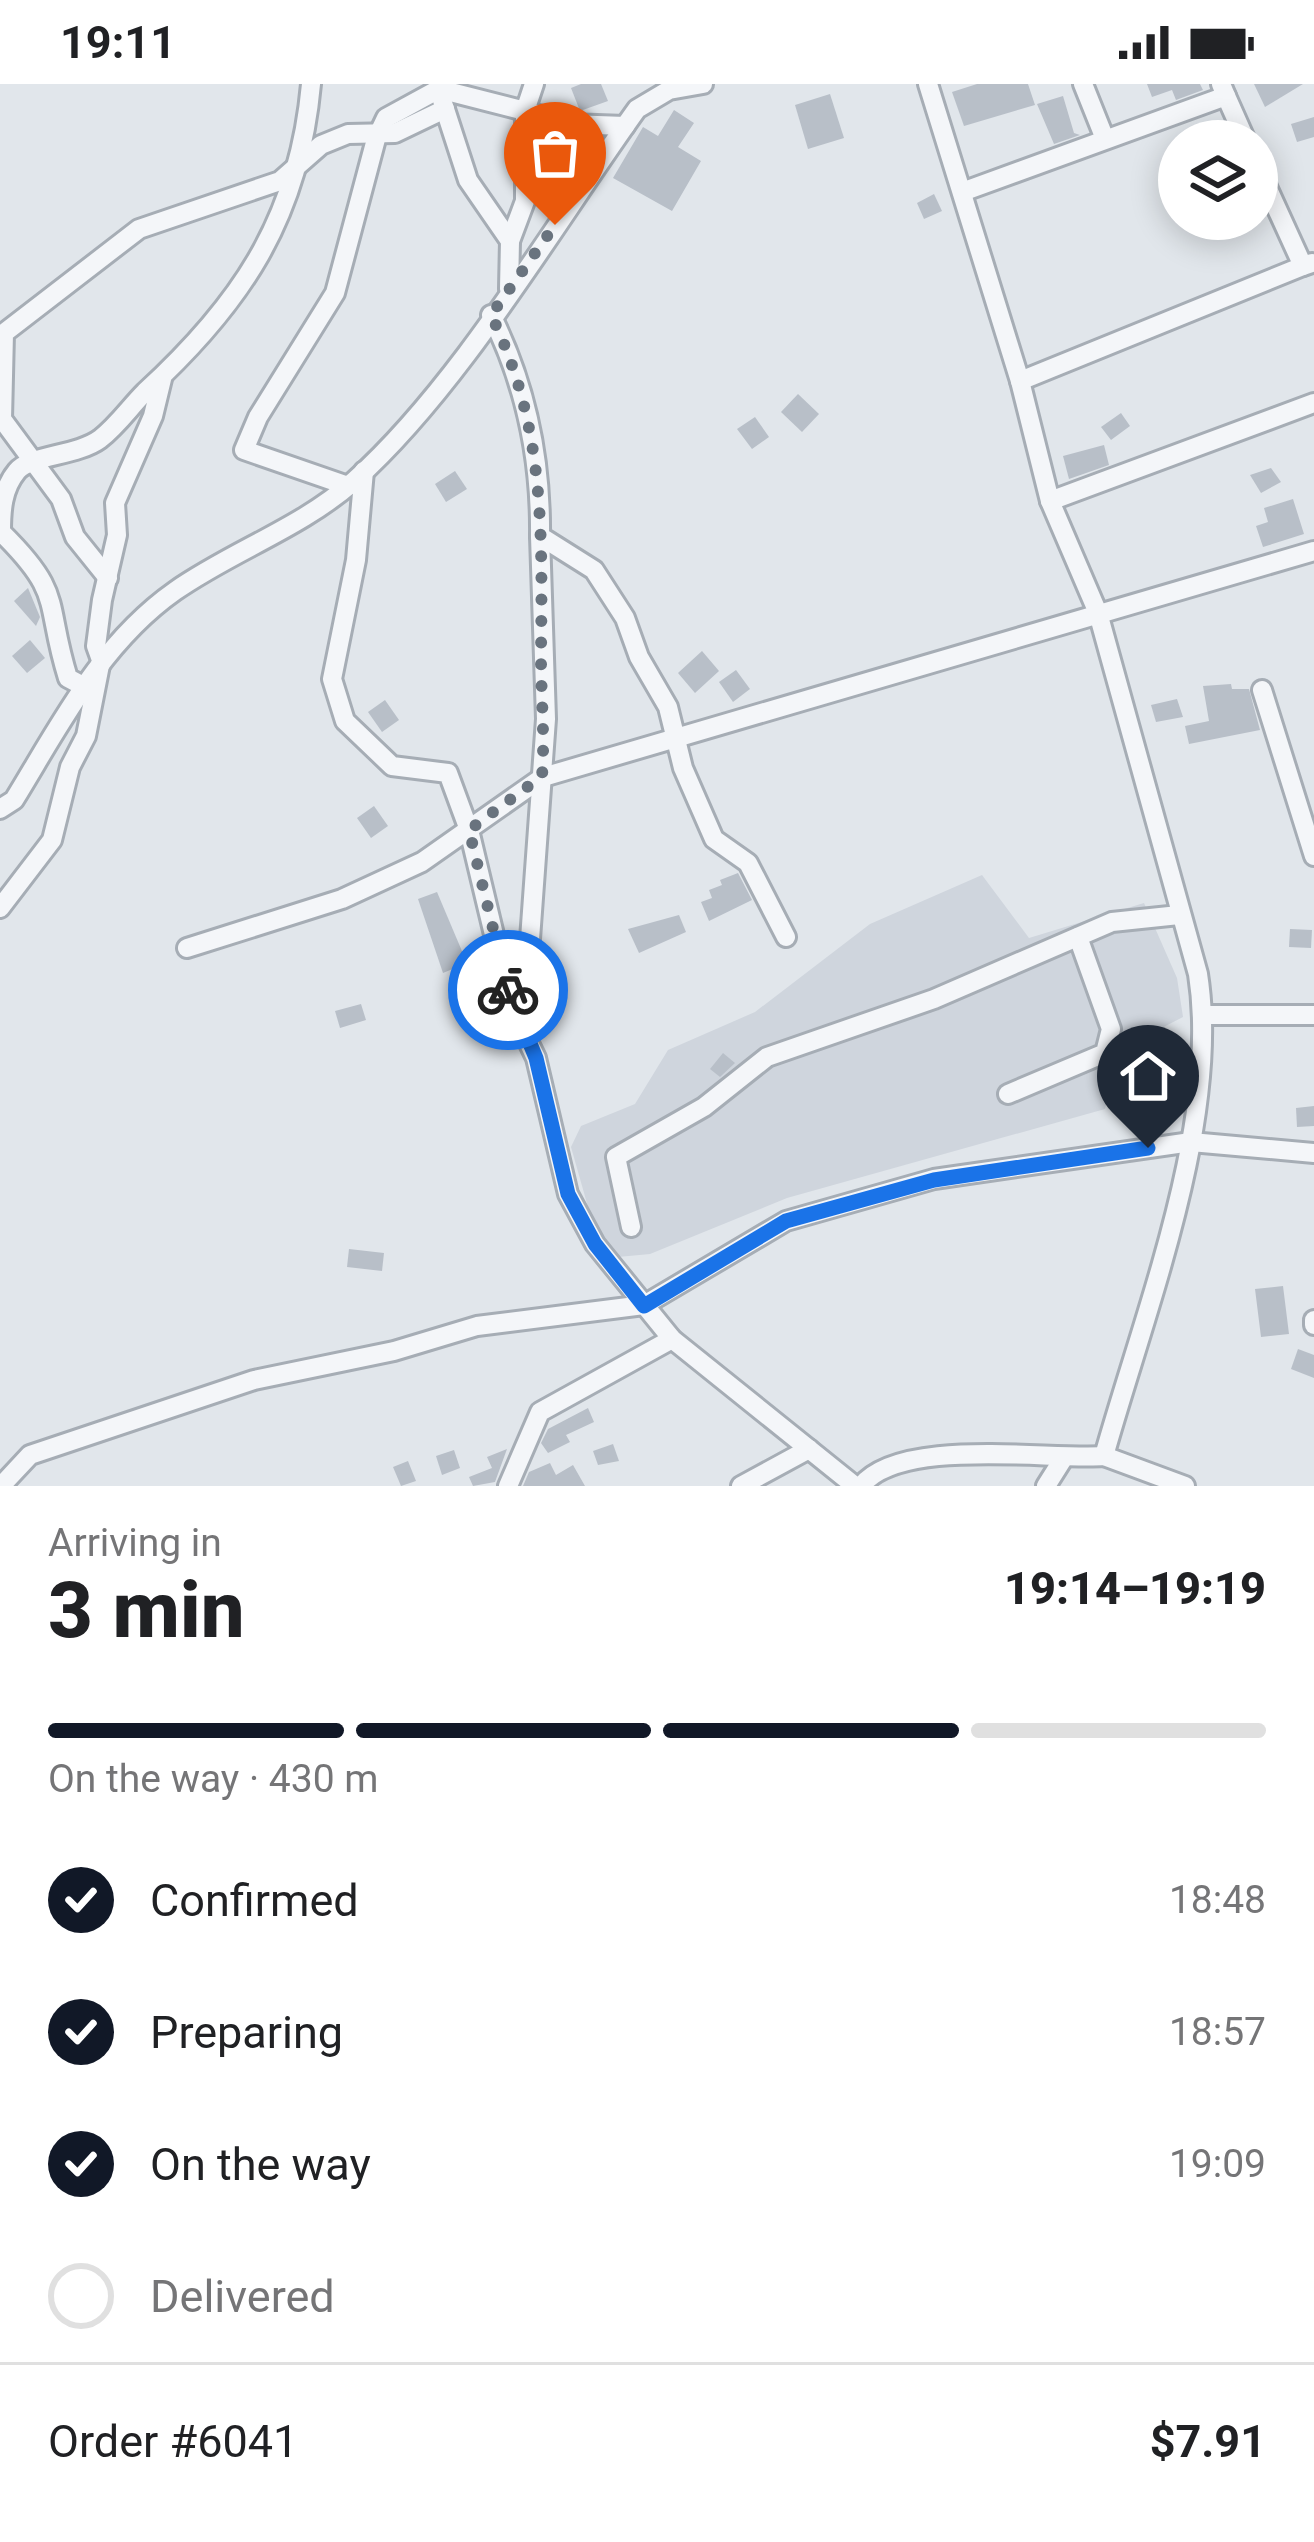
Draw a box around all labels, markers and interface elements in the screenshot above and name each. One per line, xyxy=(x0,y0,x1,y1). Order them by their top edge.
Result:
text: 19:11 xyxy=(60,16,176,69)
pin xyxy=(504,102,606,225)
icon: bag xyxy=(522,120,588,186)
map controls xyxy=(1158,120,1278,240)
button: layers xyxy=(1158,120,1278,240)
courier xyxy=(448,930,568,1050)
icon: bike xyxy=(475,957,541,1023)
pin xyxy=(1097,1025,1199,1148)
icon: home xyxy=(1115,1043,1181,1109)
text: Arriving in xyxy=(48,1520,222,1566)
text: 19:14–19:19 xyxy=(1004,1562,1266,1615)
text: 3 min xyxy=(48,1565,245,1656)
text: On the way · 430 m xyxy=(48,1756,379,1802)
icon: check xyxy=(48,1867,114,1933)
text: Confirmed xyxy=(150,1874,359,1927)
text: 18:48 xyxy=(1169,1877,1266,1923)
icon: check xyxy=(48,1999,114,2065)
text: Preparing xyxy=(150,2006,343,2059)
text: 18:57 xyxy=(1169,2009,1266,2055)
icon: check xyxy=(48,2131,114,2197)
text: On the way xyxy=(150,2138,371,2191)
text: 19:09 xyxy=(1169,2141,1266,2187)
text: Delivered xyxy=(150,2270,335,2323)
text: Order #6041 xyxy=(48,2415,298,2468)
text: $7.91 xyxy=(1150,2415,1266,2468)

